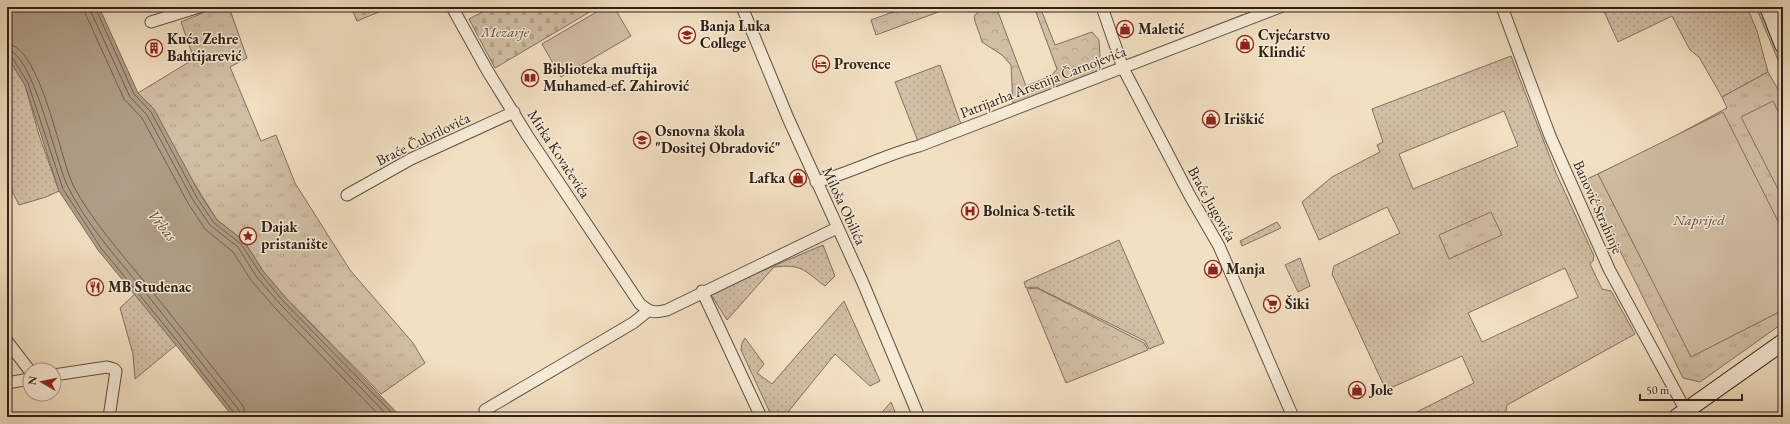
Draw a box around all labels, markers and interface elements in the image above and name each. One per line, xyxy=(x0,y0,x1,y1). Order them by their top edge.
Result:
place label: Banja Luka College xyxy=(700,16,771,52)
shop icon: Maletić xyxy=(1115,19,1135,39)
place label: Maletić xyxy=(1138,19,1185,38)
park label: Mezarje xyxy=(480,22,530,41)
school or university icon: Banja Luka College xyxy=(677,25,697,45)
place label: Cvjećarstvo Klindić xyxy=(1258,25,1331,61)
place label: Kuća Zehre Bahtijarević xyxy=(167,29,242,65)
shop icon: Cvjećarstvo Klindić xyxy=(1235,34,1255,54)
building icon: Kuća Zehre Bahtijarević xyxy=(144,38,164,58)
street label: Patrijarha Arsenija Čarnojevića xyxy=(957,41,1129,122)
hotel icon: Provence xyxy=(811,54,831,74)
place label: Provence xyxy=(834,54,891,73)
place label: Biblioteka muftija Muhamed-ef. Zahirović xyxy=(543,59,689,95)
library icon: Biblioteka muftija Muhamed-ef. Zahirović xyxy=(520,68,540,88)
street label: Mirka Kovačevića xyxy=(524,106,595,202)
street label: Braće Čubrilovića xyxy=(373,108,473,170)
shop icon: Iriškić xyxy=(1201,109,1221,129)
place label: Iriškić xyxy=(1224,109,1264,128)
place label: Osnovna škola "Dositej Obradović" xyxy=(655,121,781,157)
school or university icon: Osnovna škola "Dositej Obradović" xyxy=(632,130,652,150)
street label: Banović Strahinje xyxy=(1569,157,1628,257)
street label: Braće Jugovića xyxy=(1184,163,1241,245)
street label: Miloša Obilića xyxy=(818,164,871,248)
place label: Lafka xyxy=(749,168,785,187)
shop icon: Lafka xyxy=(788,168,808,188)
hospital icon: Bolnica S-tetik xyxy=(960,201,980,221)
place label: Bolnica S-tetik xyxy=(983,201,1076,220)
water label: Vrbas xyxy=(143,205,182,246)
park label: Naprijed xyxy=(1672,210,1725,229)
place label: Dajak pristanište xyxy=(261,217,328,253)
place icon: Dajak pristanište xyxy=(238,226,258,246)
shop icon: Manja xyxy=(1203,259,1223,279)
place label: Manja xyxy=(1226,259,1266,278)
restaurant icon: MB Studenac xyxy=(85,277,105,297)
place label: MB Studenac xyxy=(108,277,192,296)
supermarket icon: Šiki xyxy=(1262,294,1282,314)
place label: Šiki xyxy=(1285,294,1310,313)
north arrow xyxy=(22,362,62,402)
text: N xyxy=(25,375,40,386)
scale bar xyxy=(1640,376,1742,402)
shop icon: Jole xyxy=(1347,380,1367,400)
place label: Jole xyxy=(1368,380,1393,399)
text: 50 m xyxy=(1646,382,1670,398)

